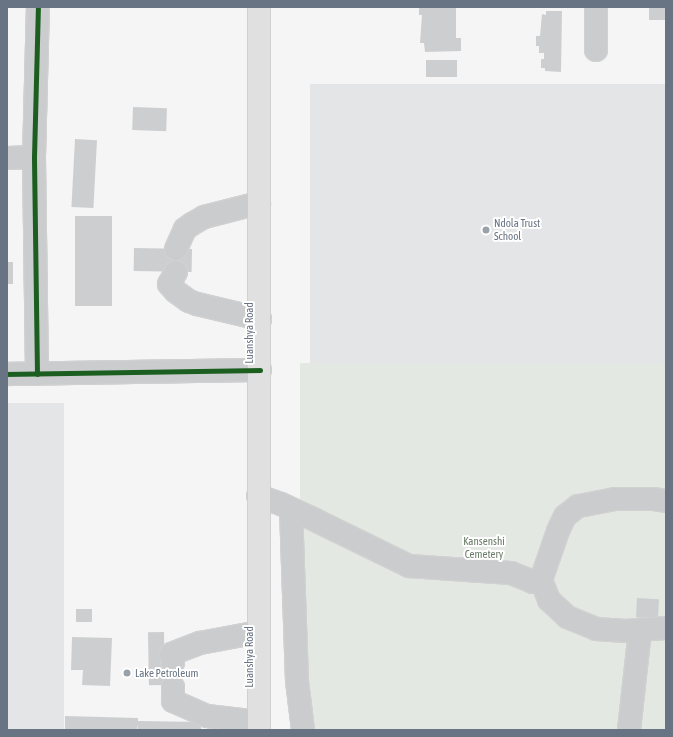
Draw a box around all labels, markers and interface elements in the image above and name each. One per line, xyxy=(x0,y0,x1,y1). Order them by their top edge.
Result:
place label: Ndola Trust School xyxy=(494,217,540,243)
marker: Ndola Trust School xyxy=(481,225,491,235)
street label: Luanshya Road xyxy=(242,302,256,364)
park label: Kansenshi Cemetery xyxy=(463,535,505,561)
street label: Luanshya Road xyxy=(242,626,256,688)
place label: Lake Petroleum xyxy=(135,666,198,680)
marker: Lake Petroleum xyxy=(122,668,132,678)

